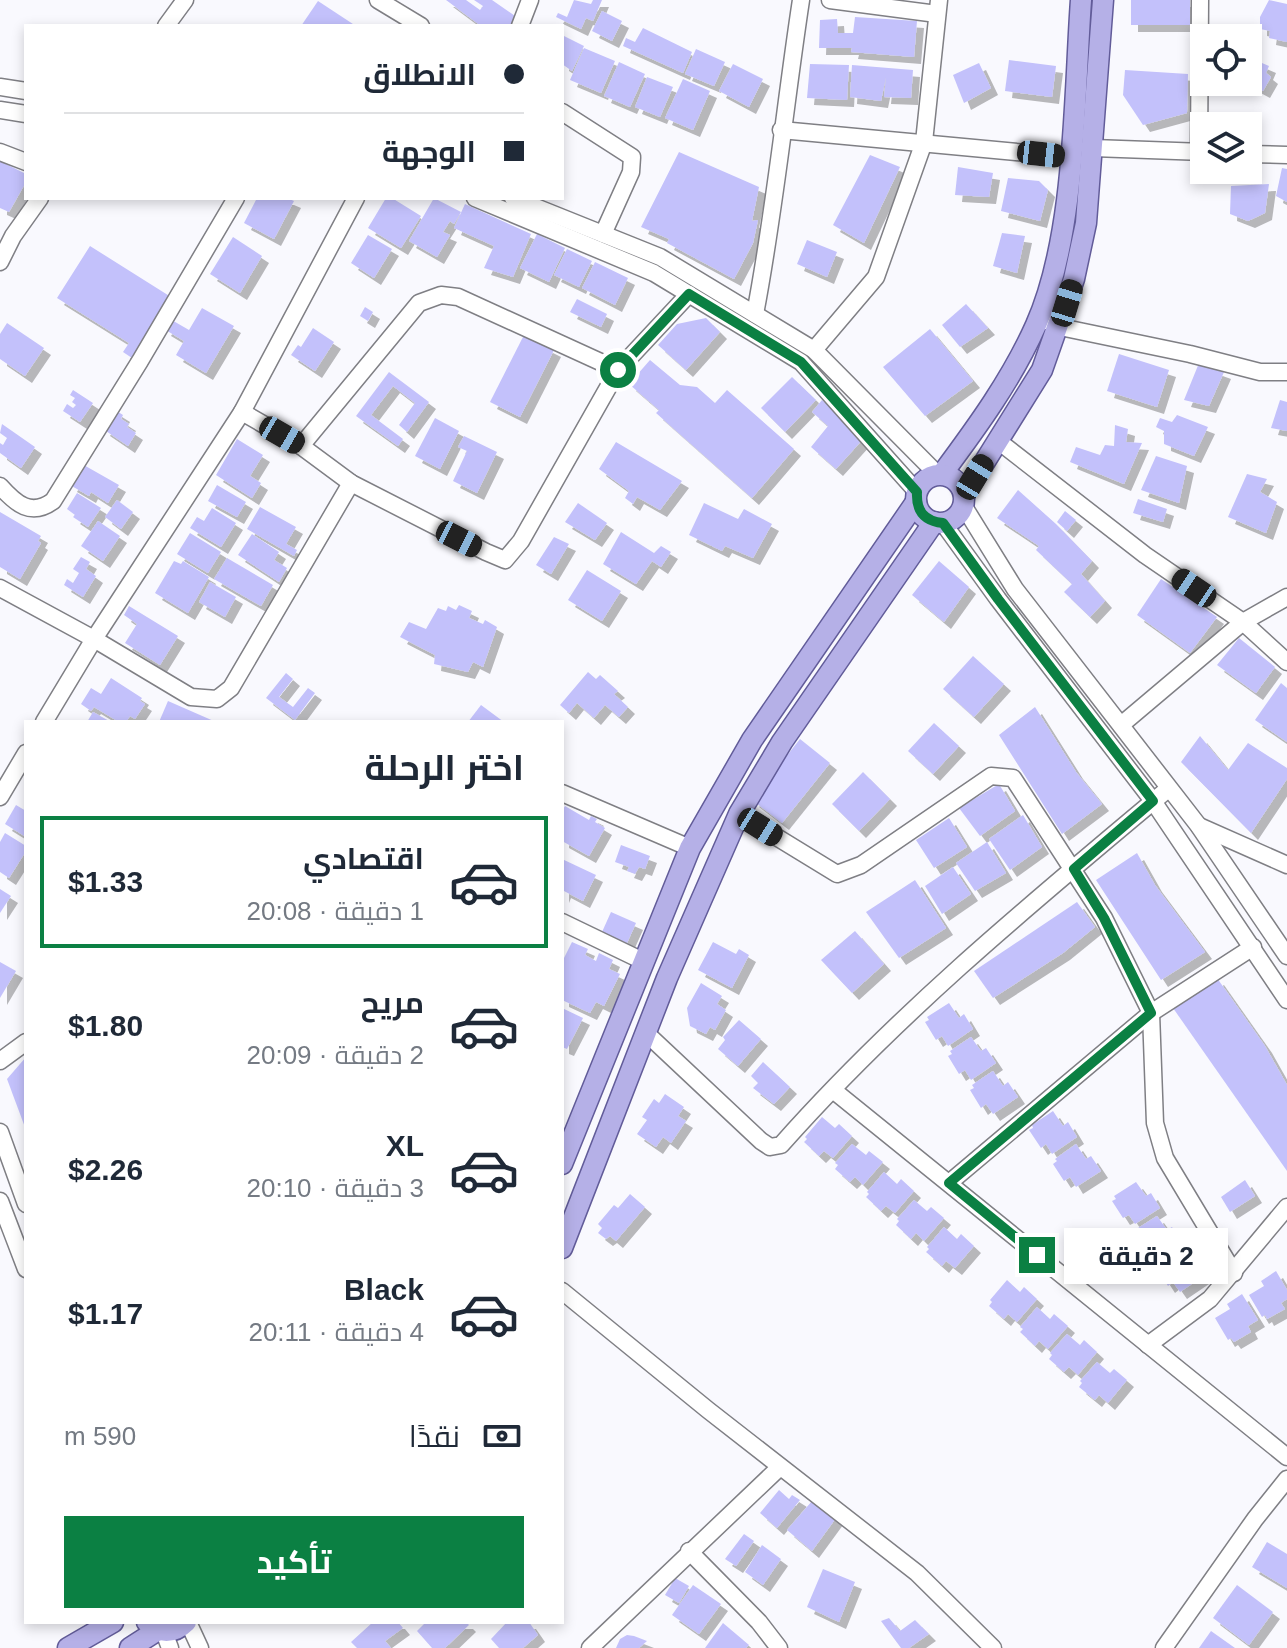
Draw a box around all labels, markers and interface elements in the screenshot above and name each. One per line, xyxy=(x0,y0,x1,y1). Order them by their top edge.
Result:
map controls xyxy=(1190,24,1262,184)
button: locate xyxy=(1190,24,1262,96)
text: الانطلاق xyxy=(363,58,476,91)
button: layers xyxy=(1190,112,1262,184)
text: الوجهة xyxy=(382,135,476,168)
car xyxy=(1016,140,1066,168)
car xyxy=(1049,277,1085,329)
route start xyxy=(600,352,636,388)
car xyxy=(255,413,309,457)
car xyxy=(952,450,998,504)
car xyxy=(432,517,486,561)
car xyxy=(1167,565,1221,611)
text: اختر الرحلة xyxy=(364,747,524,788)
car xyxy=(733,804,787,850)
text: اقتصادي xyxy=(303,842,424,875)
icon: car xyxy=(448,846,520,918)
text: $1.33 xyxy=(68,865,143,898)
text: 1 دقيقة · 20:08 xyxy=(246,896,424,926)
text: مريح xyxy=(361,986,424,1019)
icon: car xyxy=(448,990,520,1062)
text: $1.80 xyxy=(68,1009,143,1042)
text: 2 دقيقة · 20:09 xyxy=(246,1040,424,1070)
text: XL xyxy=(386,1129,424,1162)
icon: car xyxy=(448,1134,520,1206)
text: $2.26 xyxy=(68,1153,143,1186)
text: 3 دقيقة · 20:10 xyxy=(246,1173,424,1203)
callout: 2 دقيقة xyxy=(1065,1227,1229,1283)
route end xyxy=(1019,1237,1055,1273)
text: 2 دقيقة xyxy=(1098,1241,1194,1271)
text: Black xyxy=(344,1273,424,1306)
icon: car xyxy=(448,1278,520,1350)
text: $1.17 xyxy=(68,1297,143,1330)
text: 4 دقيقة · 20:11 xyxy=(248,1317,424,1347)
icon: cash xyxy=(480,1414,524,1458)
text: نقدًا xyxy=(409,1420,460,1453)
text: 590 m xyxy=(64,1421,136,1451)
button: تأكيد xyxy=(64,1516,524,1608)

